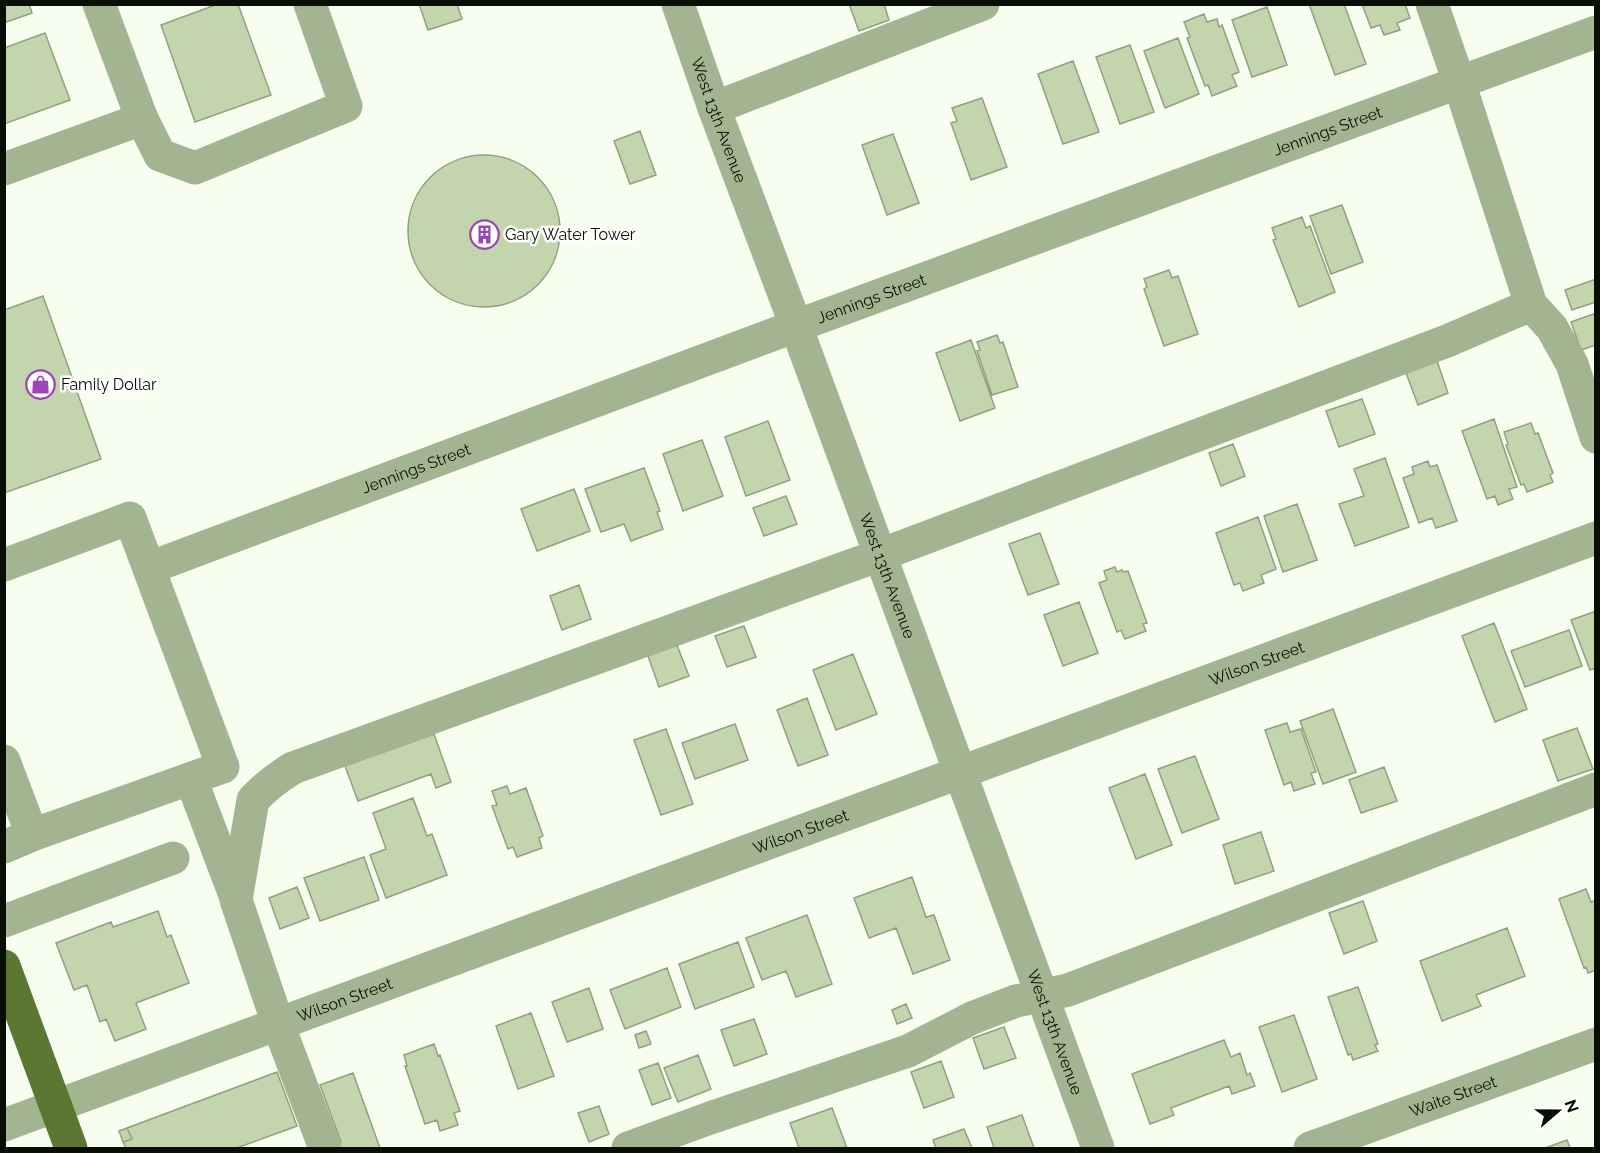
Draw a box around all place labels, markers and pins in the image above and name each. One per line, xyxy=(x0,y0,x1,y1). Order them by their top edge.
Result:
building icon: Gary Water Tower xyxy=(468,218,500,250)
place label: Gary Water Tower xyxy=(505,225,636,244)
shop icon: Family Dollar xyxy=(24,368,56,400)
place label: Family Dollar xyxy=(61,375,157,394)

